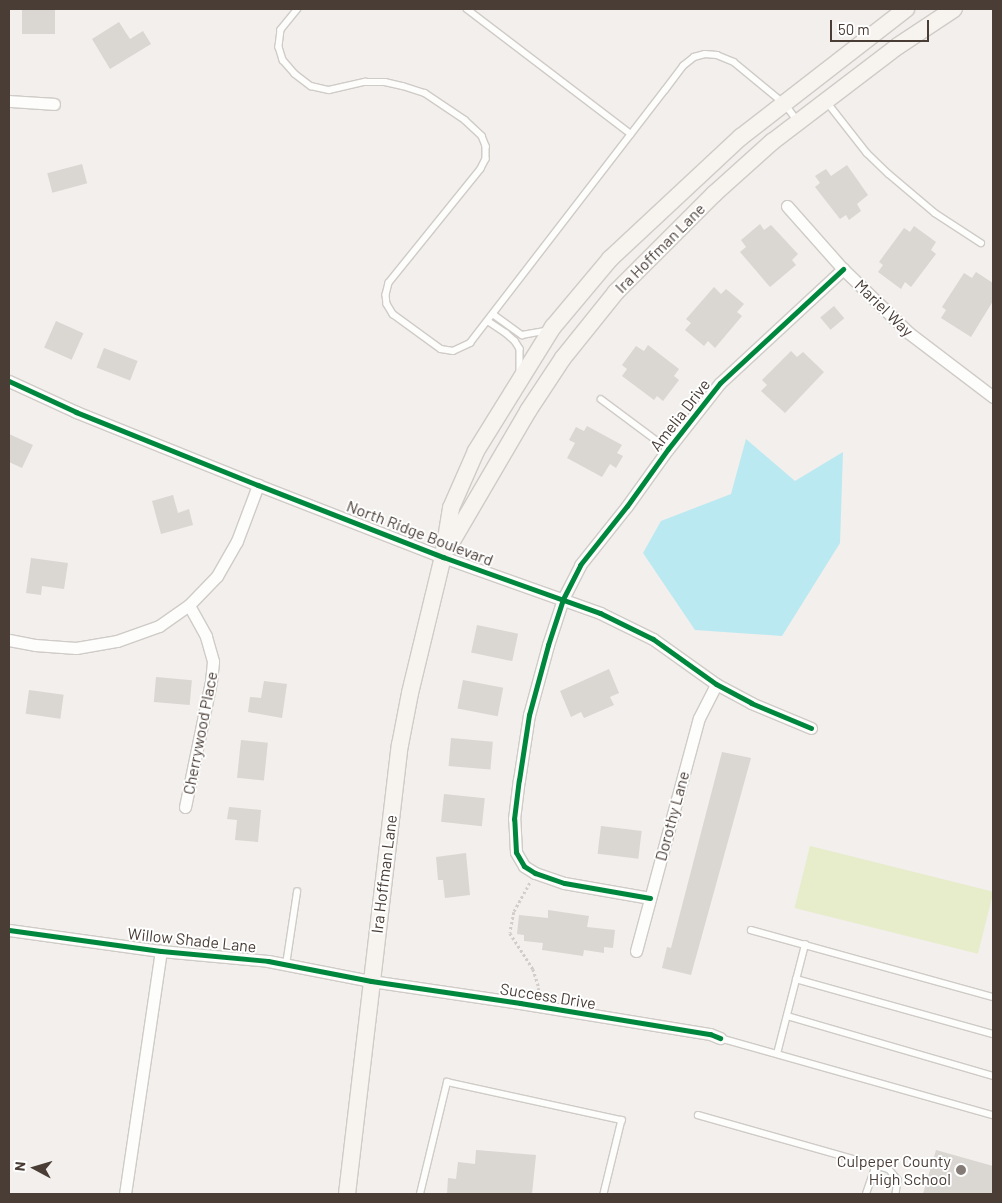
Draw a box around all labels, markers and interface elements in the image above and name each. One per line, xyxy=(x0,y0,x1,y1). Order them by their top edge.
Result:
scale bar xyxy=(832,10,931,42)
text: 50 m xyxy=(838,20,870,38)
street label: Ira Hoffman Lane xyxy=(611,199,709,297)
street label: Mariel Way xyxy=(851,276,917,340)
street label: Amelia Drive xyxy=(646,375,714,455)
street label: North Ridge Boulevard xyxy=(344,496,496,570)
street label: Cherrywood Place xyxy=(179,670,221,796)
street label: Dorothy Lane xyxy=(651,769,693,863)
street label: Ira Hoffman Lane xyxy=(367,814,401,934)
street label: Willow Shade Lane xyxy=(127,924,257,956)
street label: Success Drive xyxy=(499,979,597,1013)
north arrow xyxy=(10,1143,60,1193)
place label: Culpeper County High School xyxy=(837,1151,951,1189)
text: N xyxy=(11,1161,29,1172)
marker: Culpeper County High School xyxy=(955,1164,967,1176)

